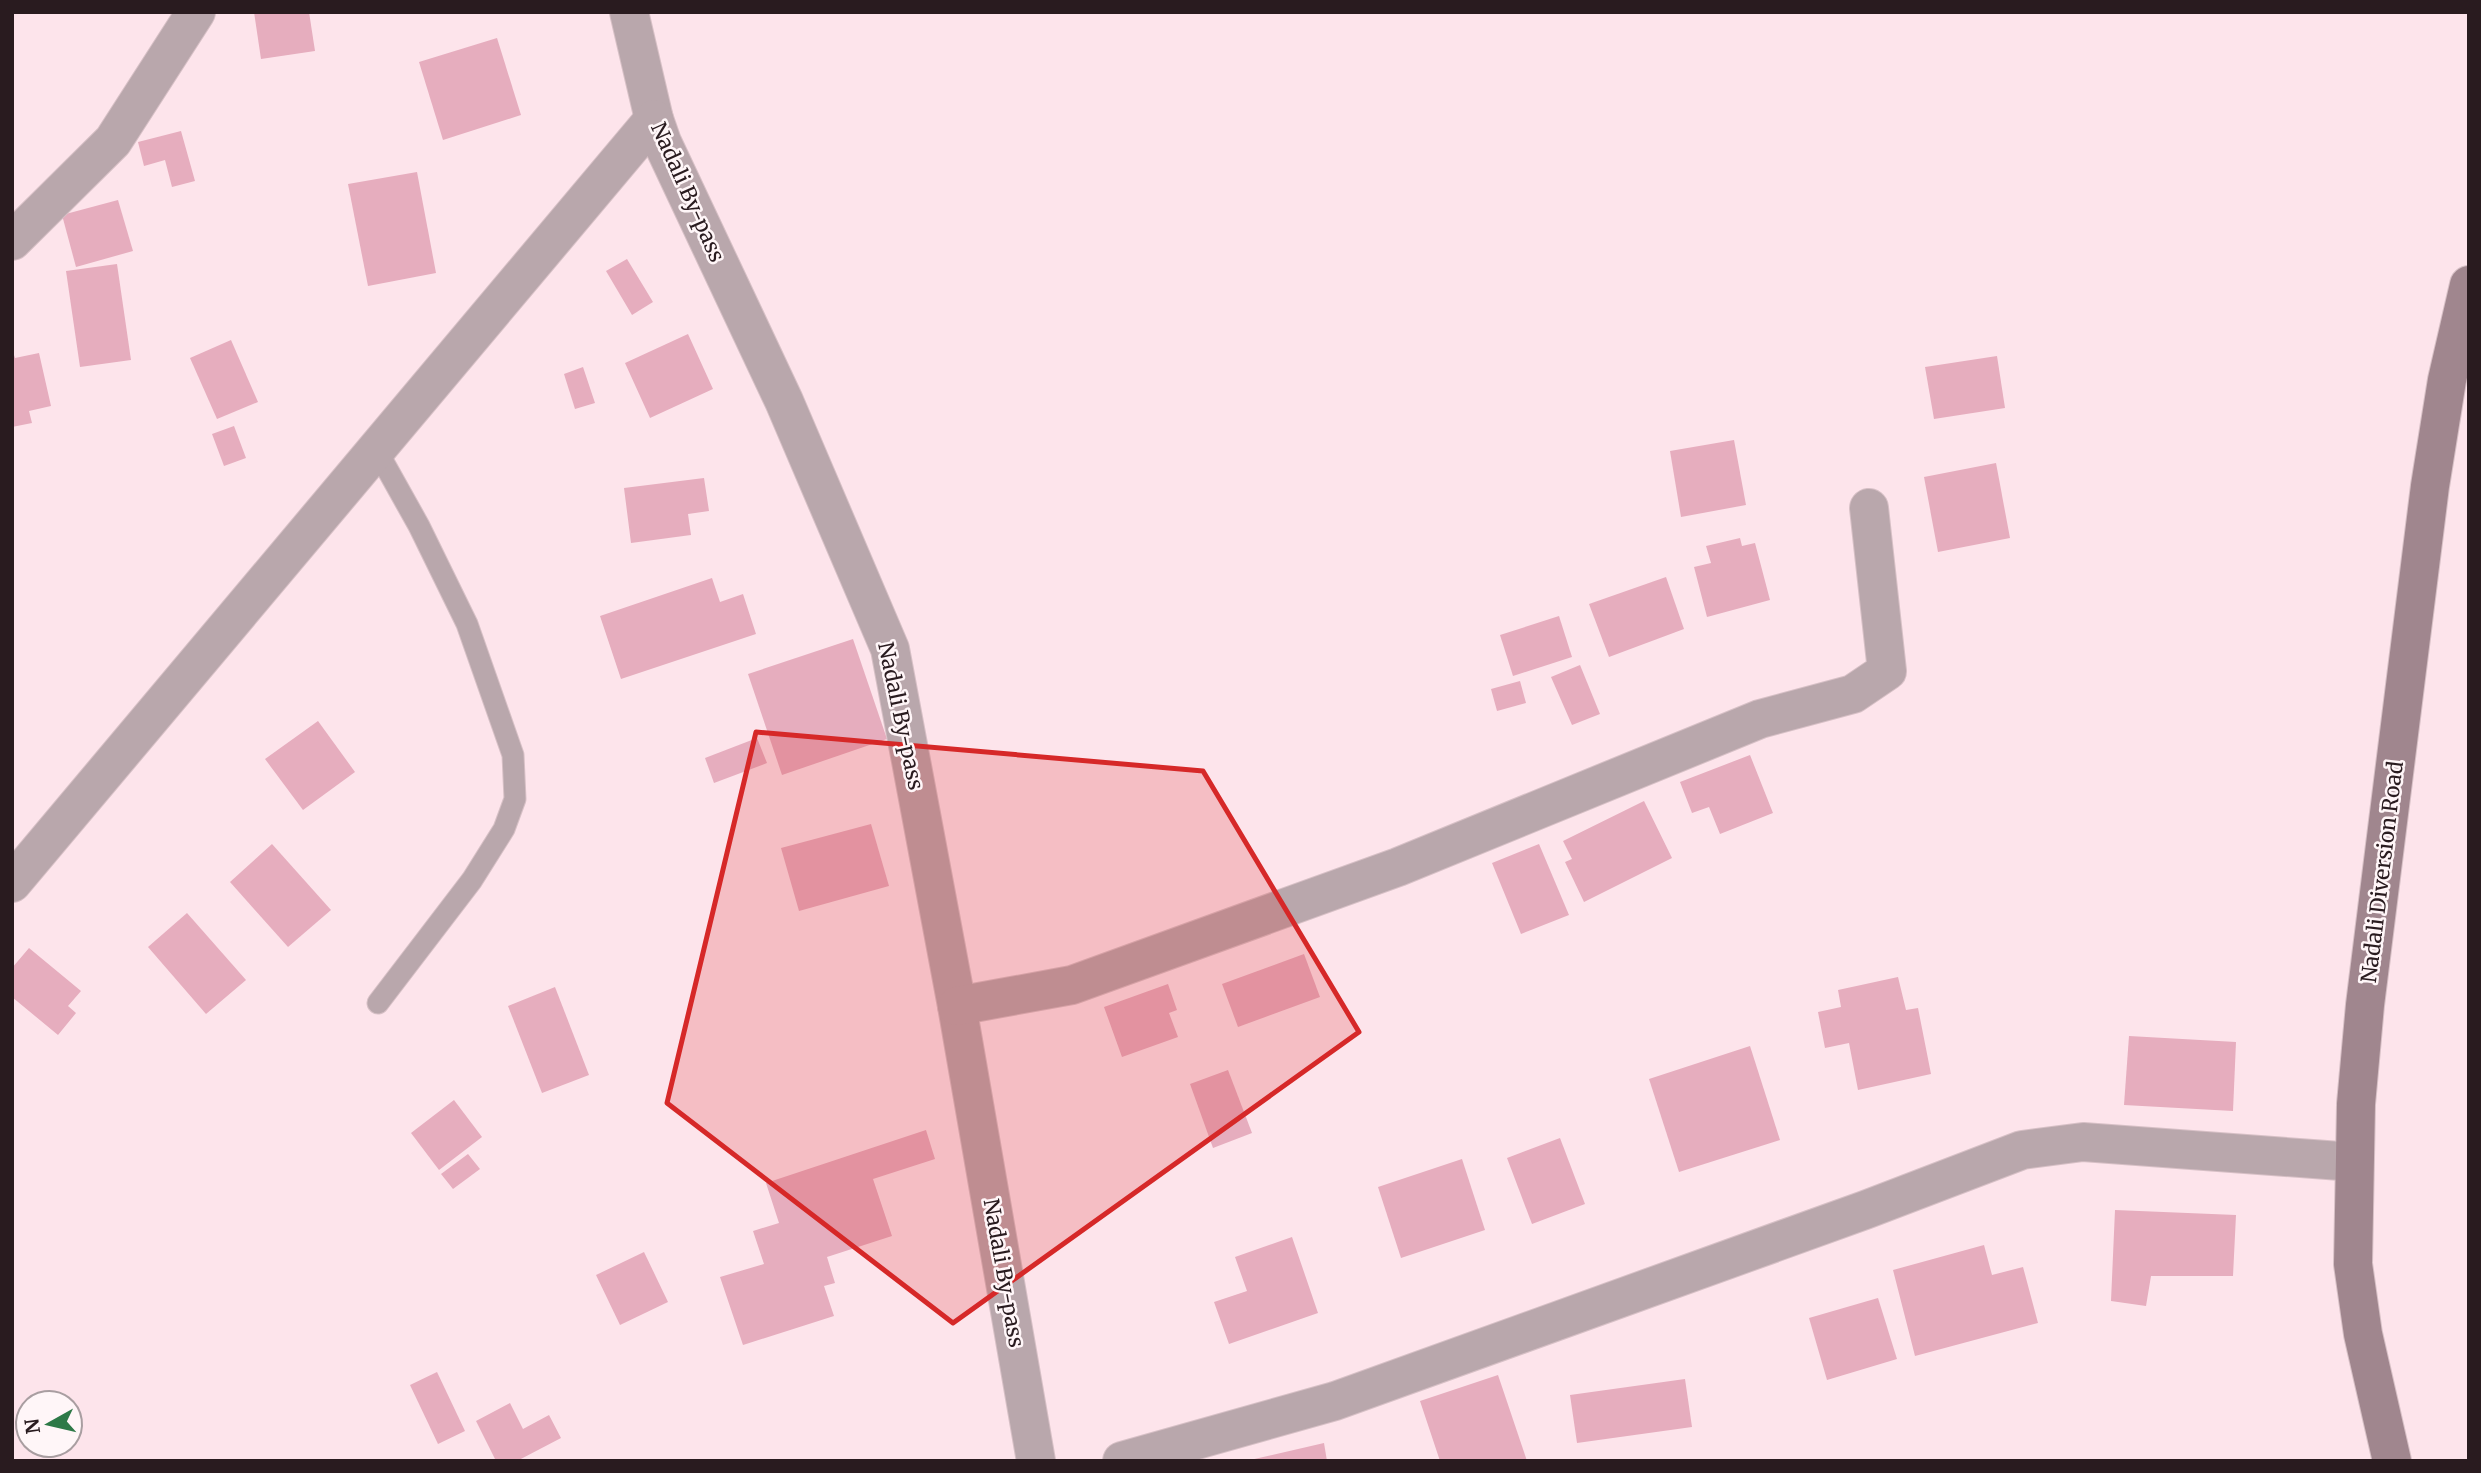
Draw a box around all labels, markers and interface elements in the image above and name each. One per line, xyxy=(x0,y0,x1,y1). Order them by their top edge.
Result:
street label: Nadali By-pass xyxy=(645,118,731,266)
street label: Nadali By-pass xyxy=(872,640,930,792)
street label: Nadali Diversion Road xyxy=(2355,759,2409,984)
street label: Nadali By-pass xyxy=(978,1197,1030,1349)
north arrow xyxy=(14,1389,84,1459)
text: N xyxy=(19,1417,45,1435)

